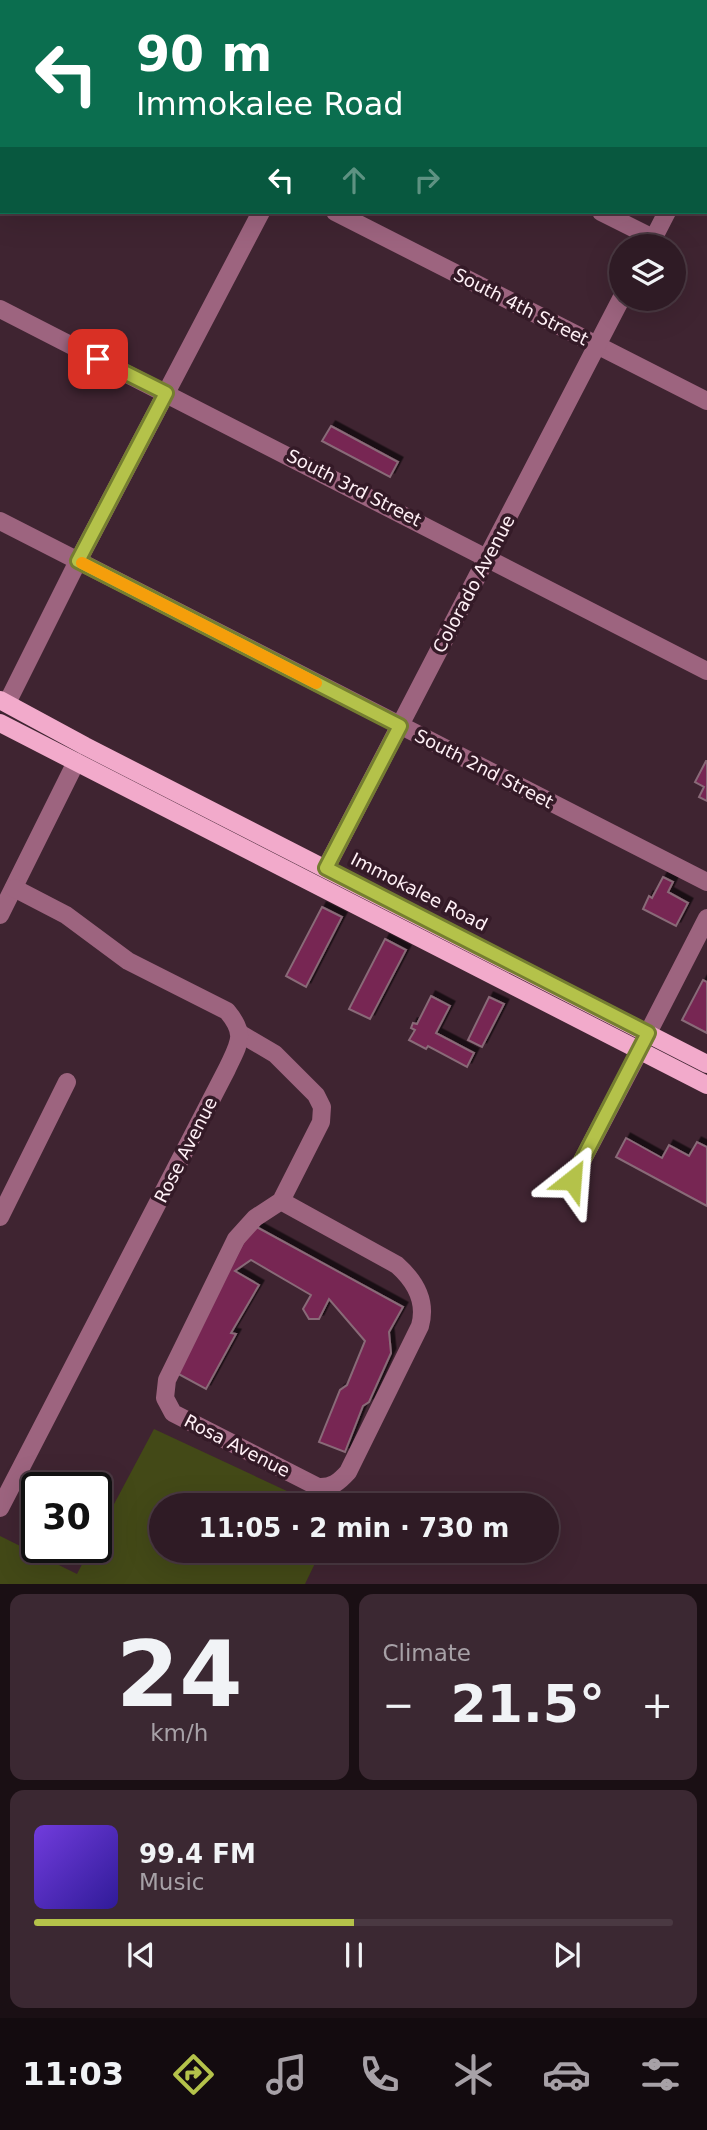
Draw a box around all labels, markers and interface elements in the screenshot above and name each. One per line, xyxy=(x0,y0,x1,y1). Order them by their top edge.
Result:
text: 90 m xyxy=(136,26,272,83)
icon: left xyxy=(21,28,112,119)
text: Immokalee Road xyxy=(136,85,404,123)
icon: left xyxy=(262,161,300,199)
icon: ahead xyxy=(335,161,373,199)
icon: right xyxy=(408,161,446,199)
map controls xyxy=(609,234,686,311)
button: layers xyxy=(609,234,686,311)
street label: South 4th Street xyxy=(450,264,592,350)
pin xyxy=(68,329,128,389)
icon: arrive xyxy=(79,340,117,378)
street label: South 3rd Street xyxy=(283,445,425,531)
street label: Colorado Avenue xyxy=(428,511,519,656)
street label: South 2nd Street xyxy=(411,725,557,813)
street label: Immokalee Road xyxy=(347,848,491,935)
street label: Rose Avenue xyxy=(150,1093,221,1206)
position arrow xyxy=(535,1143,609,1217)
street label: Rosa Avenue xyxy=(181,1410,294,1481)
speed limit sign: 30 xyxy=(21,1472,112,1563)
text: 11:05 · 2 min · 730 m xyxy=(199,1513,509,1543)
text: 24 xyxy=(116,1622,243,1727)
text: Climate xyxy=(383,1640,471,1666)
text: 21.5° xyxy=(451,1674,605,1734)
text: − xyxy=(383,1683,414,1727)
text: + xyxy=(641,1683,673,1727)
text: km/h xyxy=(150,1720,208,1746)
text: 99.4 FM xyxy=(139,1839,256,1869)
text: Music xyxy=(139,1869,204,1895)
icon: previous xyxy=(122,1936,160,1974)
icon: pause xyxy=(335,1936,373,1974)
icon: next xyxy=(548,1936,586,1974)
icon: directions xyxy=(169,2050,218,2099)
icon: music xyxy=(262,2050,311,2099)
icon: phone xyxy=(355,2050,404,2099)
icon: climate xyxy=(449,2050,498,2099)
icon: car xyxy=(542,2050,591,2099)
icon: filters xyxy=(636,2050,685,2099)
text: 11:03 xyxy=(22,2055,124,2093)

